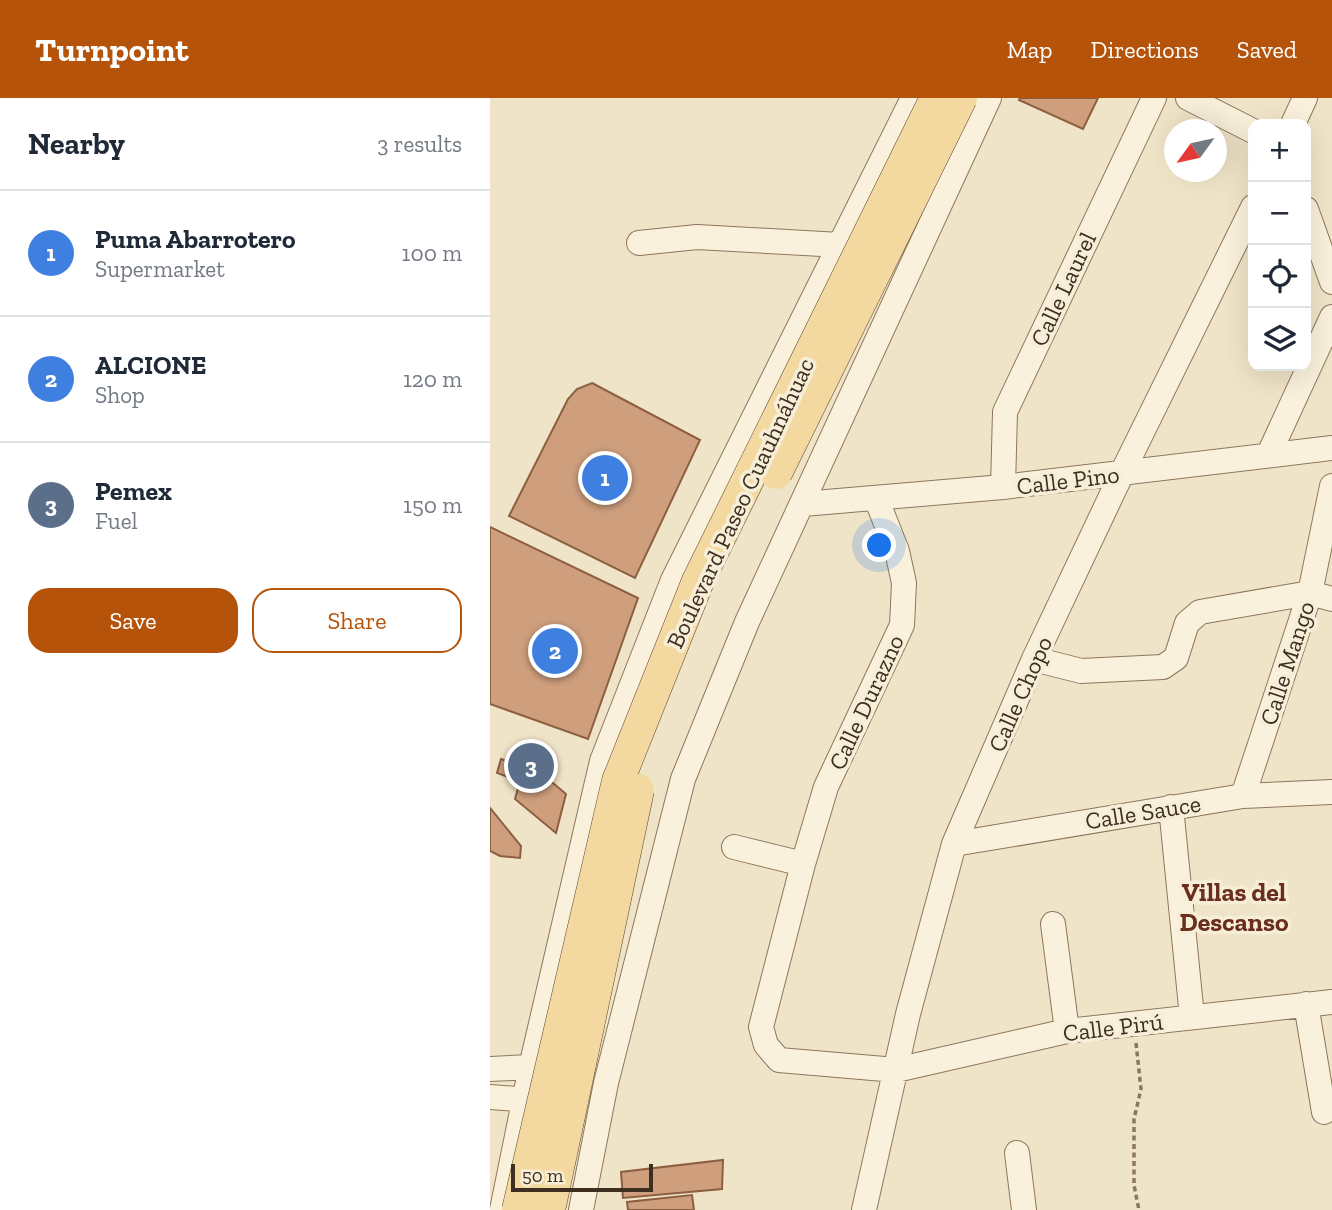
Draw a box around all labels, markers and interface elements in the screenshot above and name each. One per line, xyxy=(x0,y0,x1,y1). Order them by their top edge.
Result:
text: Turnpoint xyxy=(35,30,189,69)
text: Map xyxy=(1007,35,1053,64)
text: Directions xyxy=(1091,35,1199,64)
text: Saved xyxy=(1237,35,1297,64)
north arrow xyxy=(1164,119,1227,182)
map controls xyxy=(1248,119,1311,371)
button: + xyxy=(1248,119,1311,182)
text: Nearby xyxy=(28,126,125,162)
text: 3 results xyxy=(377,130,462,158)
button: − xyxy=(1248,182,1311,245)
text: Puma Abarrotero xyxy=(95,223,296,255)
street label: Calle Laurel xyxy=(1024,227,1102,351)
text: 1 xyxy=(46,239,56,267)
text: 100 m xyxy=(402,239,462,267)
button: locate xyxy=(1248,245,1311,308)
text: Supermarket xyxy=(95,255,225,283)
button: layers xyxy=(1248,308,1311,371)
text: ALCIONE xyxy=(95,349,206,381)
street label: Boulevard Paseo Cuauhnáhuac xyxy=(660,353,820,653)
text: 2 xyxy=(45,365,57,393)
text: 120 m xyxy=(403,365,462,393)
text: Shop xyxy=(95,381,145,409)
pin: 1 xyxy=(582,452,628,504)
street label: Calle Pino xyxy=(1015,459,1121,501)
text: Pemex xyxy=(95,475,172,507)
text: 3 xyxy=(45,491,57,519)
text: 150 m xyxy=(403,491,462,519)
text: Fuel xyxy=(95,507,138,535)
your location xyxy=(862,528,896,562)
button: Save xyxy=(28,588,238,653)
button: Share xyxy=(252,588,462,653)
street label: Calle Mango xyxy=(1253,597,1321,729)
pin: 2 xyxy=(532,625,578,677)
street label: Calle Durazno xyxy=(822,630,910,774)
street label: Calle Chopo xyxy=(982,632,1058,756)
pin: 3 xyxy=(508,740,554,792)
street label: Calle Sauce xyxy=(1083,789,1203,835)
district label: Villas del Descanso xyxy=(1180,876,1289,938)
street label: Calle Pirú xyxy=(1061,1006,1165,1048)
scale bar xyxy=(511,1161,653,1193)
text: 50 m xyxy=(522,1164,563,1187)

